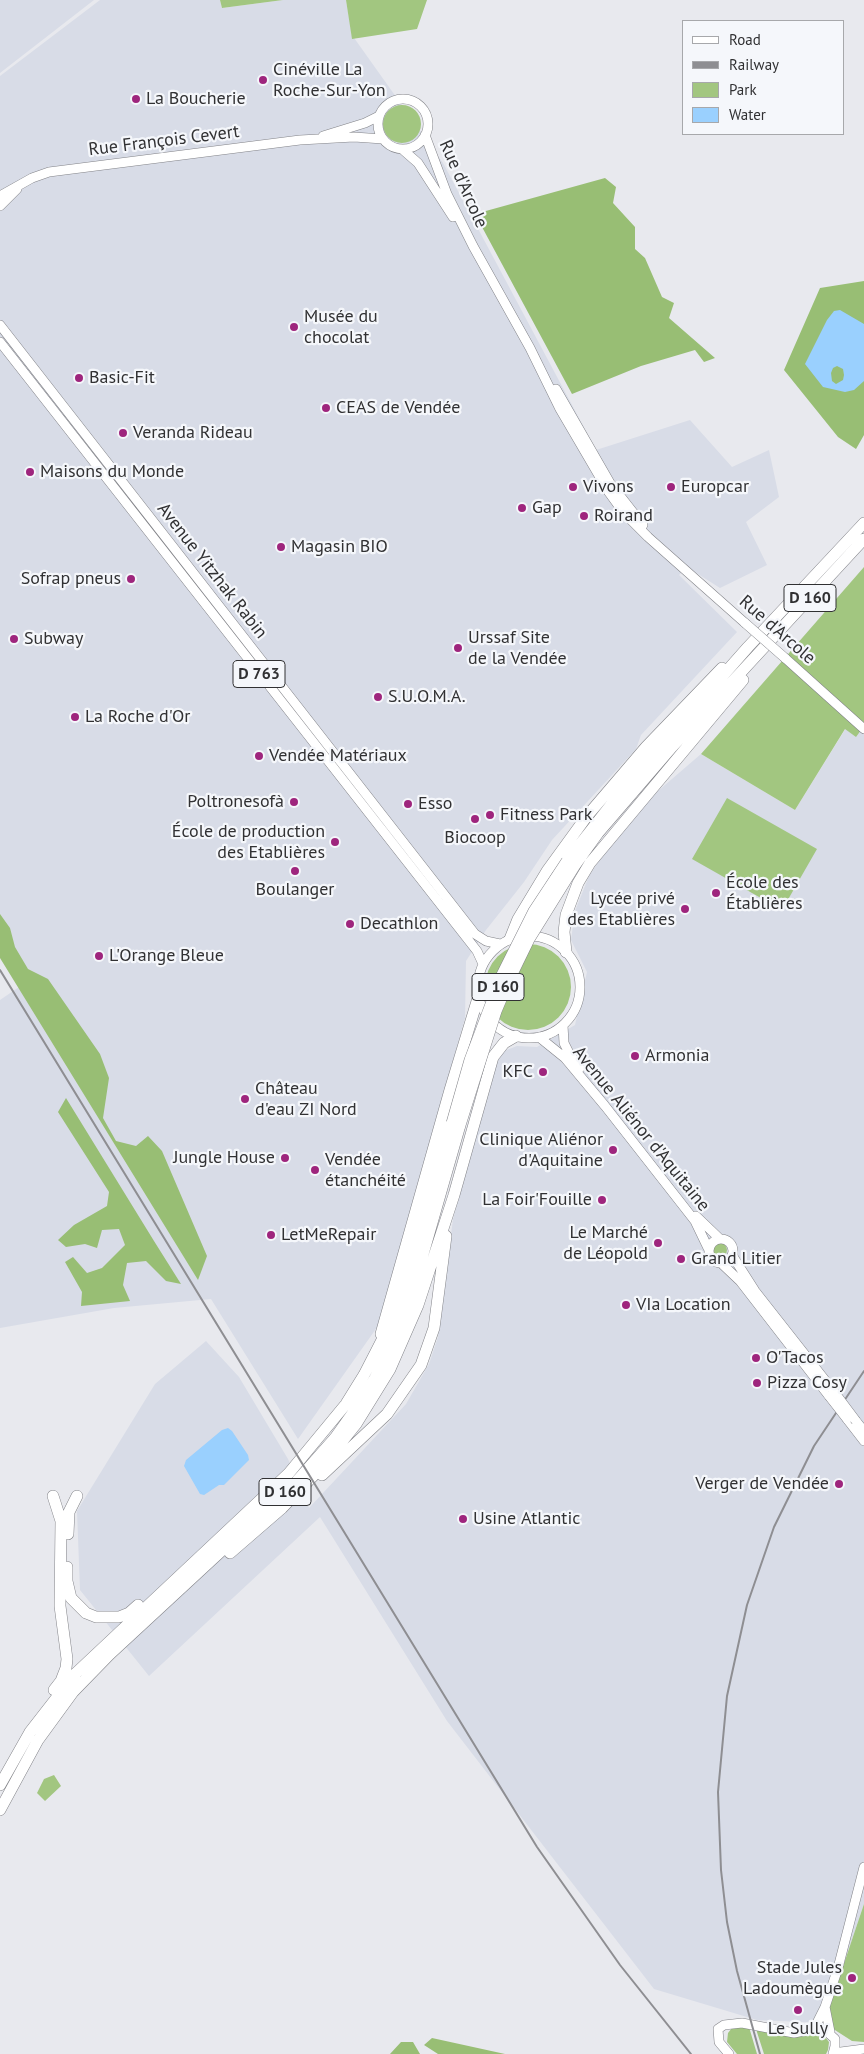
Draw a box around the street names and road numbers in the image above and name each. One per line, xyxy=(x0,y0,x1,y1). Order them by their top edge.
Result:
street label: Rue François Cevert xyxy=(87,121,241,161)
street label: Rue d'Arcole xyxy=(434,137,492,231)
street label: Avenue Yitzhak Rabin xyxy=(152,499,272,643)
road number: D 160 xyxy=(784,584,836,612)
street label: Rue d'Arcole xyxy=(734,591,820,669)
road number: D 763 xyxy=(233,661,285,688)
road number: D 160 xyxy=(472,974,524,1000)
street label: Avenue Aliénor d'Aquitaine xyxy=(568,1042,714,1216)
road number: D 160 xyxy=(259,1478,311,1505)

